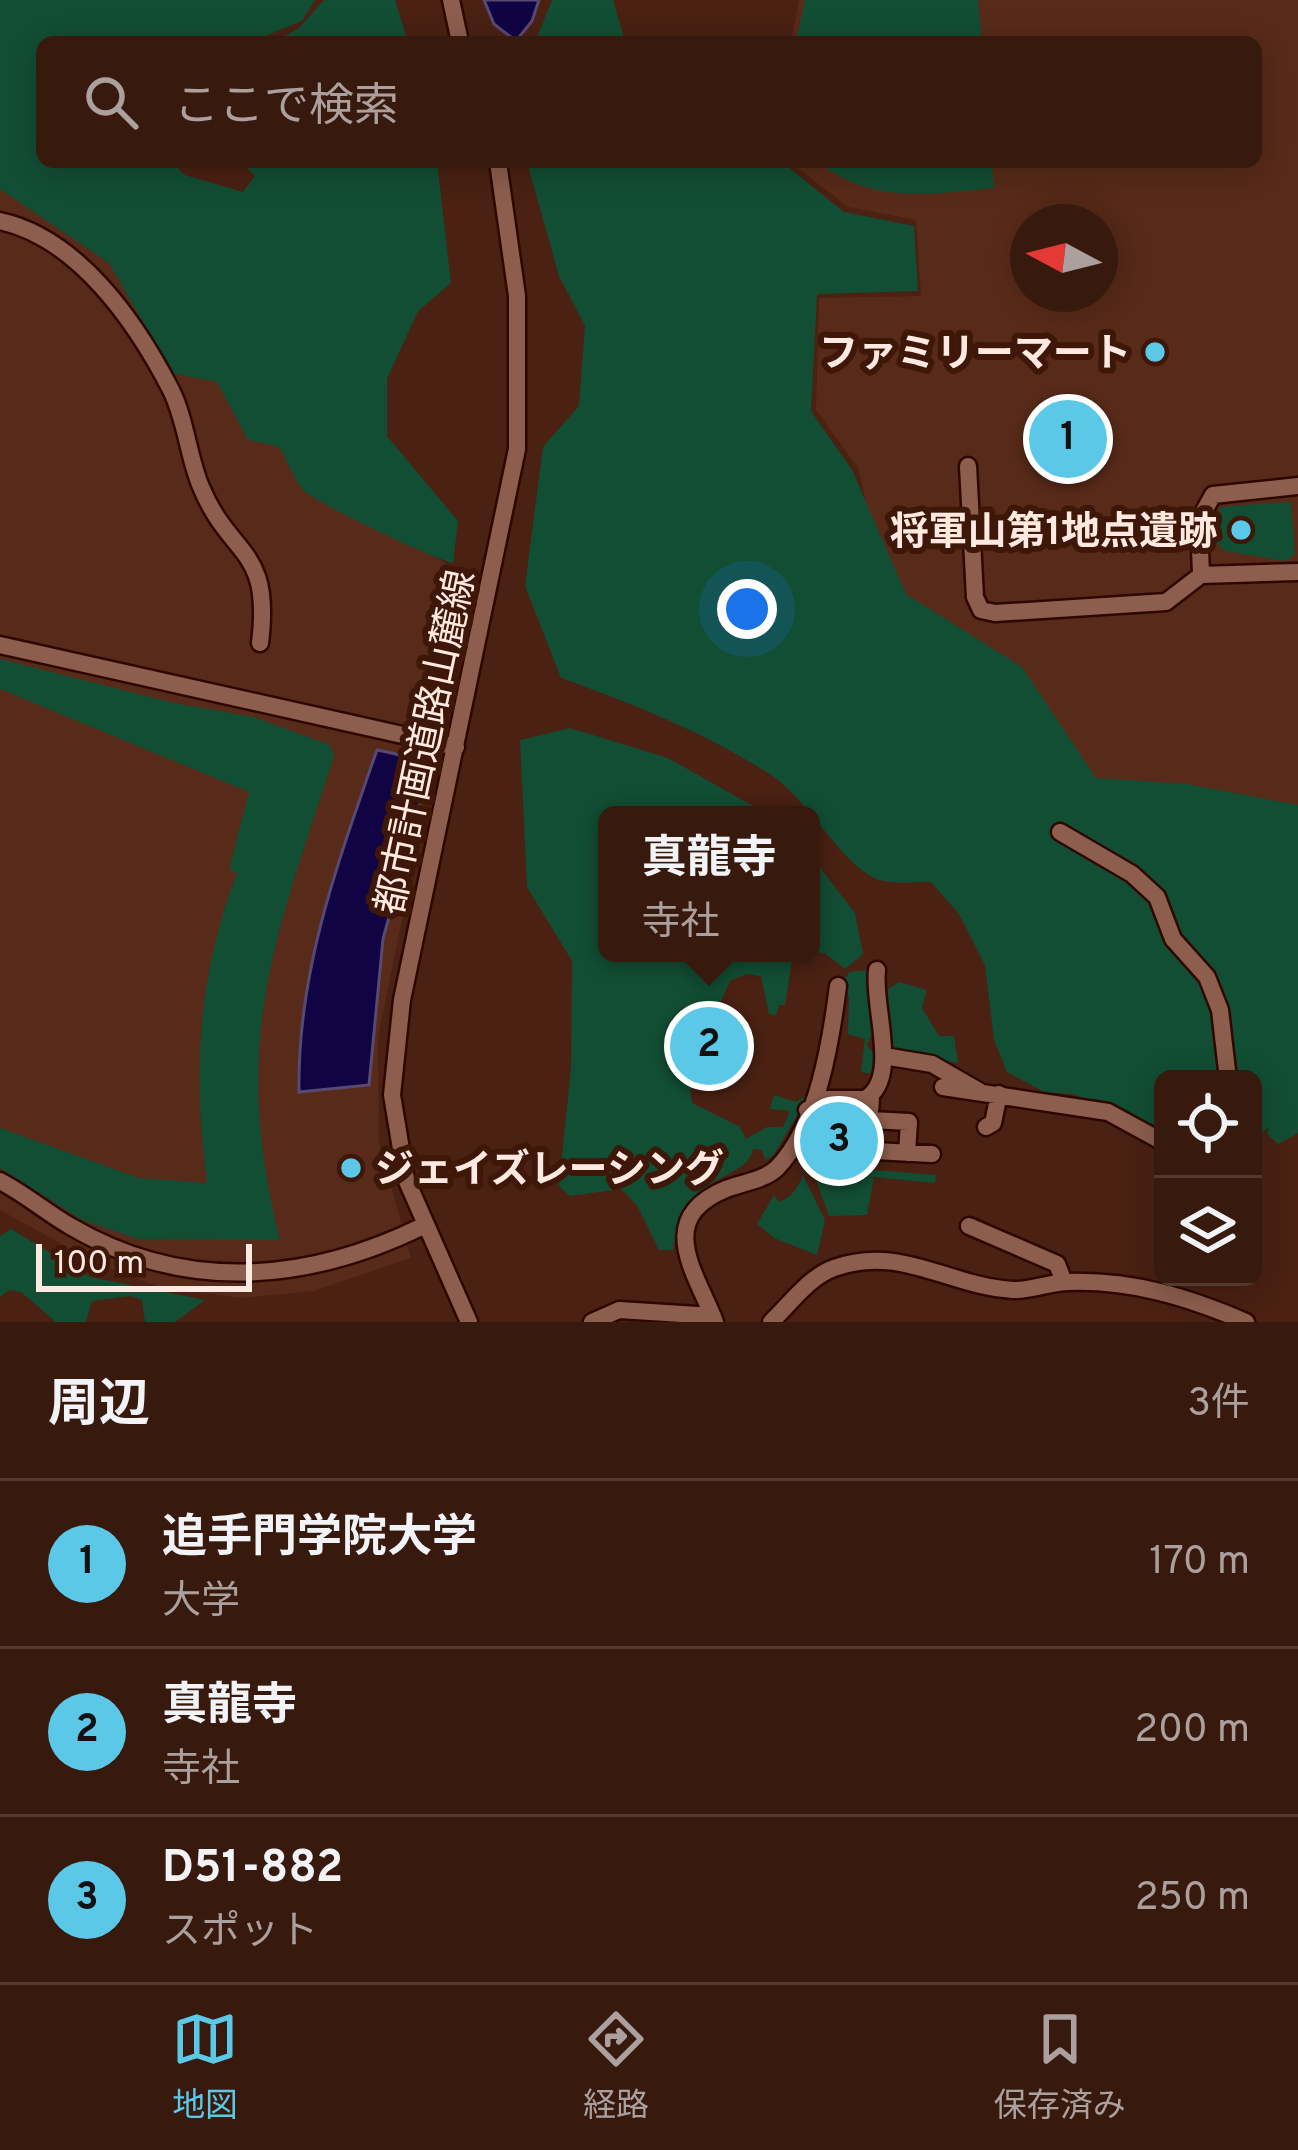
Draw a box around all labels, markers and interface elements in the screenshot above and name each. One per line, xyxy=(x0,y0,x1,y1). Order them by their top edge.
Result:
search box xyxy=(36,36,1262,168)
icon: search xyxy=(78,69,144,135)
text: ここで検索 xyxy=(174,80,399,137)
north arrow xyxy=(1010,204,1118,312)
place label: ファミリーマート xyxy=(819,332,1131,381)
marker: ファミリーマート xyxy=(1142,339,1168,365)
pin: 1 xyxy=(1029,394,1107,484)
place label: 将軍山第1地点遺跡 xyxy=(889,510,1217,559)
marker: 将軍山第1地点遺跡 xyxy=(1228,517,1254,543)
street label: 都市計画道路山麓線 xyxy=(368,566,489,920)
your location xyxy=(717,579,777,639)
popup xyxy=(598,806,820,962)
text: 真龍寺 xyxy=(641,832,777,889)
text: 寺社 xyxy=(641,900,720,949)
pin: 2 xyxy=(670,1001,748,1091)
map controls xyxy=(1154,1070,1262,1286)
button: locate xyxy=(1154,1070,1262,1178)
pin: 3 xyxy=(800,1096,878,1186)
place label: ジェイズレーシング xyxy=(375,1148,724,1197)
marker: ジェイズレーシング xyxy=(338,1155,364,1181)
button: layers xyxy=(1154,1178,1262,1286)
scale bar xyxy=(36,1238,252,1291)
text: 100 m xyxy=(54,1244,144,1286)
text: 周辺 xyxy=(48,1375,150,1440)
text: 3件 xyxy=(1188,1381,1250,1430)
text: 追手門学院大学 xyxy=(162,1511,477,1568)
text: 1 xyxy=(79,1539,95,1588)
text: 170 m xyxy=(1149,1539,1250,1588)
text: 大学 xyxy=(162,1579,240,1628)
text: 真龍寺 xyxy=(162,1679,297,1736)
text: 2 xyxy=(75,1707,99,1756)
text: 200 m xyxy=(1134,1707,1250,1756)
text: 寺社 xyxy=(162,1747,240,1796)
text: D51-882 xyxy=(162,1841,343,1898)
text: 3 xyxy=(75,1875,99,1924)
text: 250 m xyxy=(1135,1875,1250,1924)
text: スポット xyxy=(162,1909,318,1958)
tab: 地図 xyxy=(172,2006,238,2129)
tab: 経路 xyxy=(583,2006,649,2129)
tab: 保存済み xyxy=(994,2006,1126,2129)

